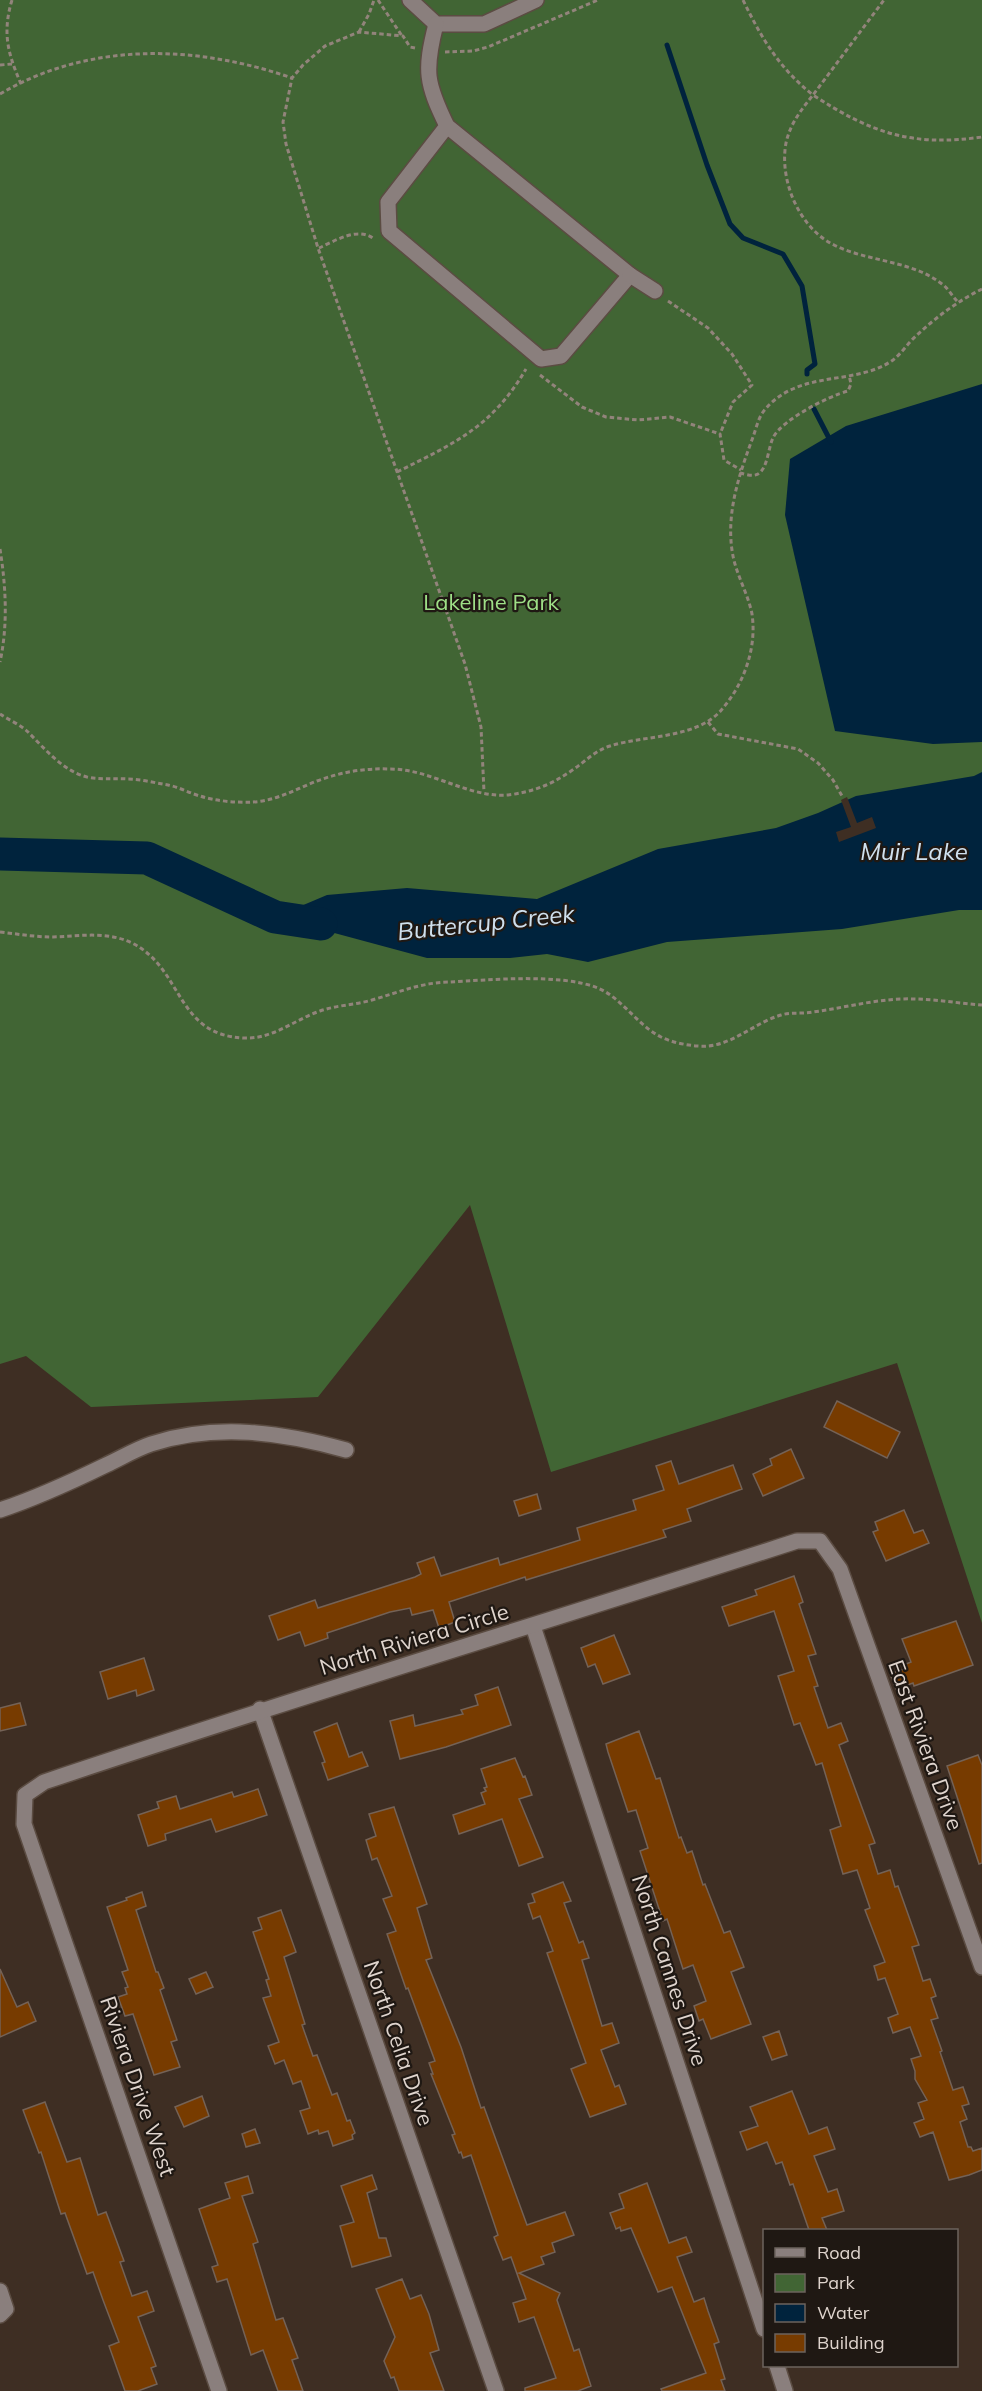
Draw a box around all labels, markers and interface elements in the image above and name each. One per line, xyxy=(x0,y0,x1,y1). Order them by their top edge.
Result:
park label: Lakeline Park xyxy=(423,588,559,616)
water label: Muir Lake xyxy=(860,836,968,866)
water label: Buttercup Creek xyxy=(396,898,577,946)
street label: North Riviera Circle xyxy=(316,1597,512,1681)
street label: East Riviera Drive xyxy=(882,1656,970,1834)
street label: North Cannes Drive xyxy=(626,1871,714,2069)
street label: North Celia Drive xyxy=(358,1957,440,2129)
street label: Riviera Drive West xyxy=(94,1992,182,2180)
legend xyxy=(763,2229,958,2367)
text: Road xyxy=(817,2241,861,2264)
text: Park xyxy=(817,2271,856,2294)
text: Water xyxy=(817,2301,870,2324)
text: Building xyxy=(817,2331,885,2354)

